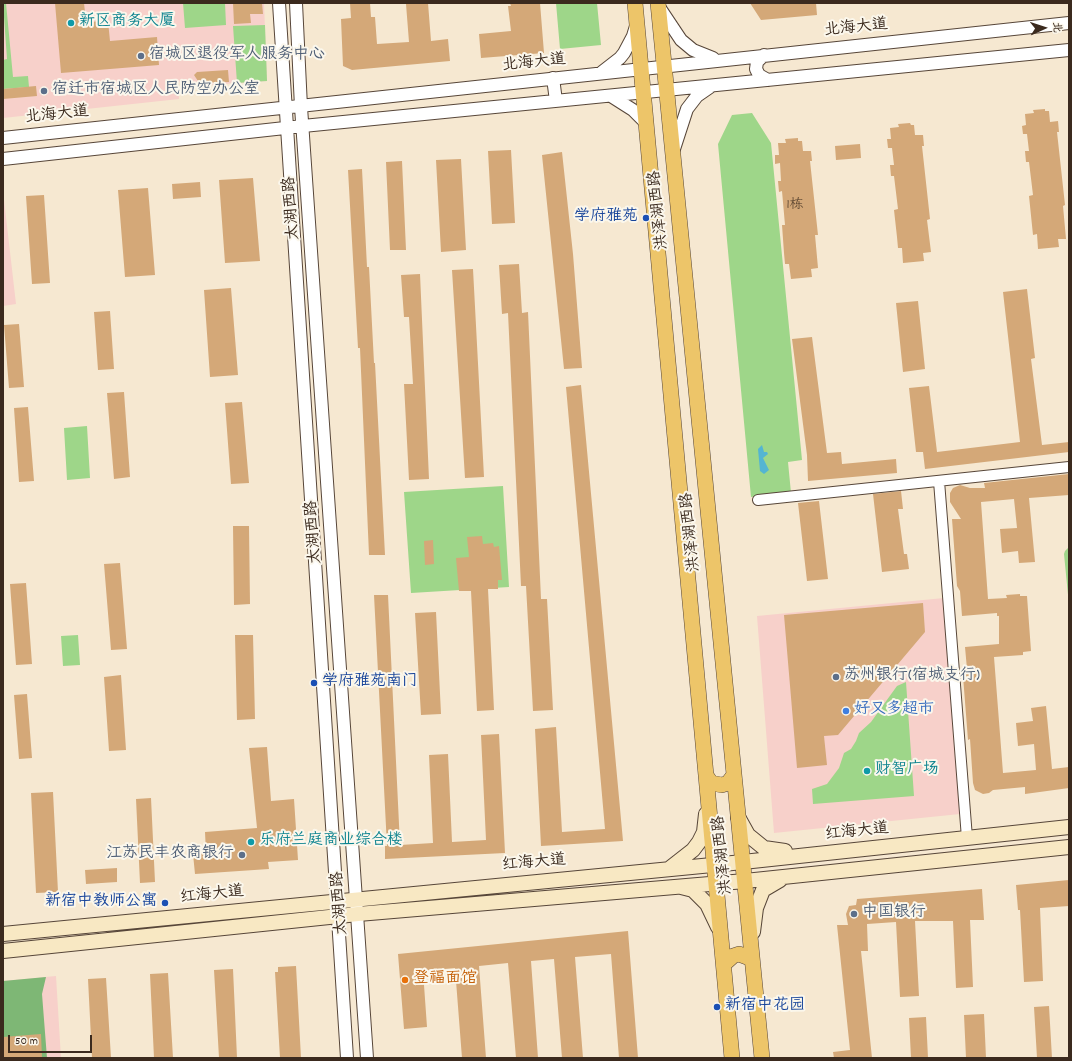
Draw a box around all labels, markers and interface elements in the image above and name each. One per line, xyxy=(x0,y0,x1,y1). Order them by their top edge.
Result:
north arrow xyxy=(1024,8,1064,48)
place label: 新区商务大厦 xyxy=(79,13,175,33)
street label: 北海大道 xyxy=(823,16,889,42)
marker: 新区商务大厦 xyxy=(66,18,76,28)
text: 北 xyxy=(1048,21,1064,33)
place label: 宿城区退役军人服务中心 xyxy=(149,46,325,66)
marker: 宿城区退役军人服务中心 xyxy=(136,51,146,61)
street label: 北海大道 xyxy=(501,51,567,77)
place label: 宿迁市宿城区人民防空办公室 xyxy=(52,81,260,101)
marker: 宿迁市宿城区人民防空办公室 xyxy=(39,86,49,96)
street label: 北海大道 xyxy=(24,103,90,129)
street label: 洪泽湖西路 xyxy=(646,169,674,251)
street label: 太湖西路 xyxy=(281,175,305,241)
house number: 1栋 xyxy=(786,198,804,214)
place label: 学府雅苑 xyxy=(574,208,638,228)
marker: 学府雅苑 xyxy=(641,213,651,223)
street label: 洪泽湖西路 xyxy=(678,491,706,573)
street label: 太湖西路 xyxy=(303,499,327,565)
place label: 苏州银行(宿城支行) xyxy=(844,667,980,687)
marker: 苏州银行(宿城支行) xyxy=(831,672,841,682)
place label: 学府雅苑南门 xyxy=(322,673,418,693)
marker: 学府雅苑南门 xyxy=(309,678,319,688)
place label: 好又多超市 xyxy=(854,701,934,721)
marker: 好又多超市 xyxy=(841,706,851,716)
place label: 财智广场 xyxy=(875,761,939,781)
marker: 财智广场 xyxy=(862,766,872,776)
street label: 洪泽湖西路 xyxy=(710,814,738,896)
street label: 红海大道 xyxy=(824,820,890,846)
place label: 乐府兰庭商业综合楼 xyxy=(259,832,403,852)
marker: 乐府兰庭商业综合楼 xyxy=(246,837,256,847)
place label: 江苏民丰农商银行 xyxy=(106,845,234,865)
marker: 江苏民丰农商银行 xyxy=(237,850,247,860)
street label: 红海大道 xyxy=(501,852,567,876)
street label: 太湖西路 xyxy=(329,870,353,936)
street label: 红海大道 xyxy=(179,883,245,909)
place label: 新宿中教师公寓 xyxy=(45,893,157,913)
marker: 新宿中教师公寓 xyxy=(160,898,170,908)
place label: 中国银行 xyxy=(862,904,926,924)
marker: 中国银行 xyxy=(849,909,859,919)
place label: 登福面馆 xyxy=(413,970,477,990)
marker: 登福面馆 xyxy=(400,975,410,985)
place label: 新宿中花园 xyxy=(725,997,805,1017)
marker: 新宿中花园 xyxy=(712,1002,722,1012)
scale bar xyxy=(10,1027,94,1053)
text: 50 m xyxy=(15,1033,38,1050)

